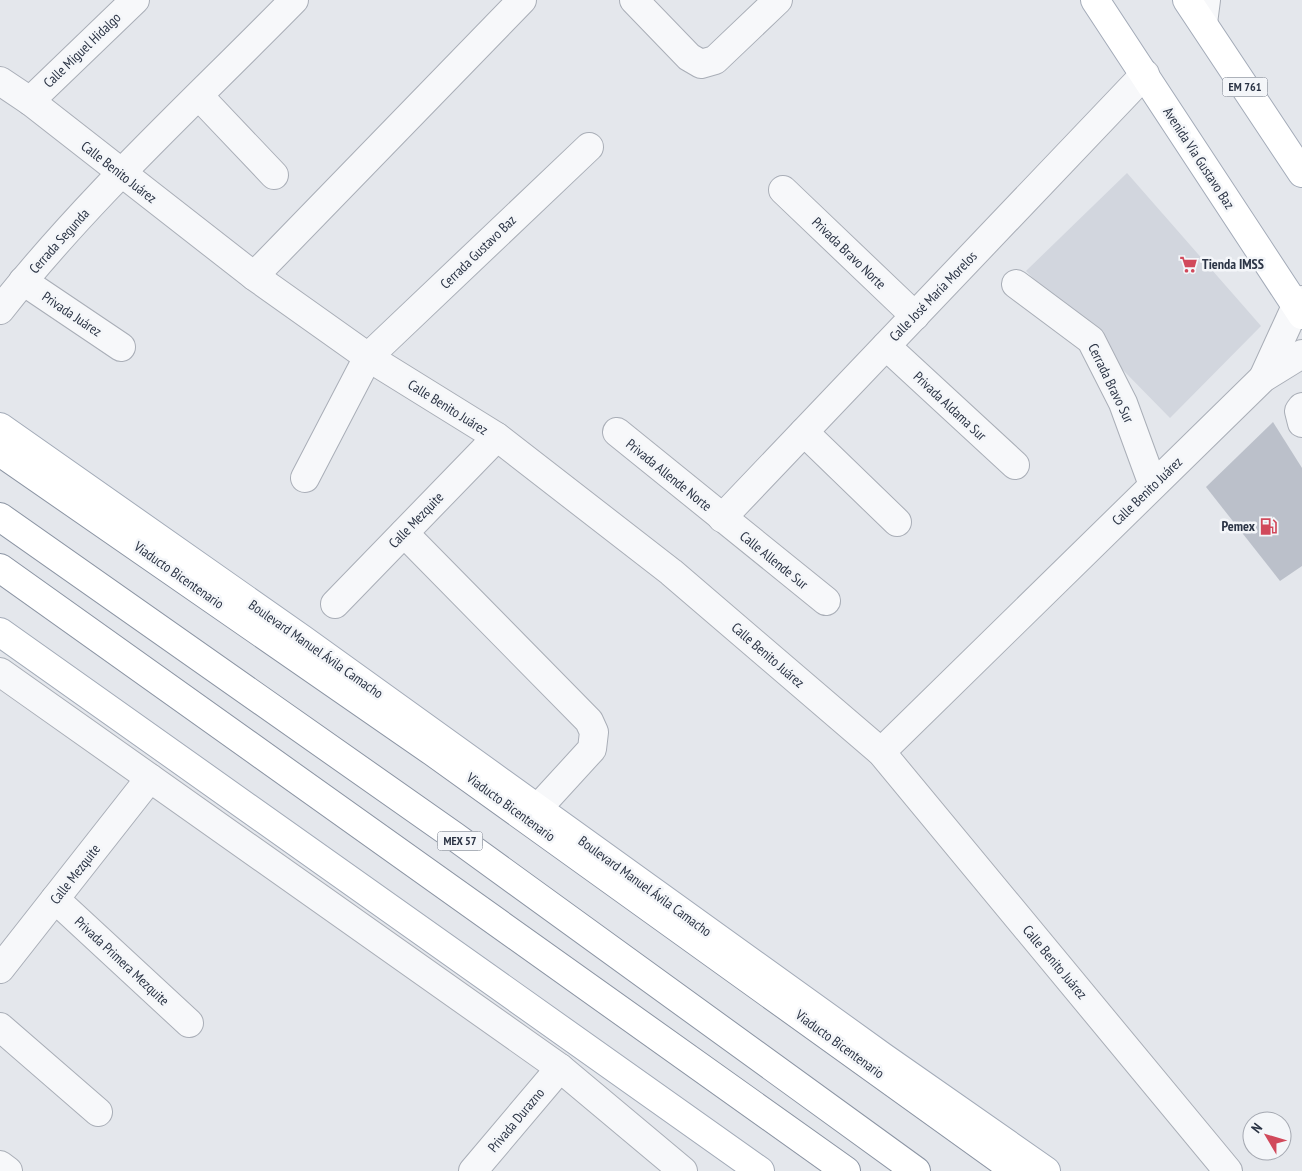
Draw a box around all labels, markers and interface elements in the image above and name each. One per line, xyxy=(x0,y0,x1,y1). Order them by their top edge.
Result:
street label: Calle Miguel Hidalgo xyxy=(40,9,124,91)
road number: EM 761 xyxy=(1222,77,1268,96)
street label: Avenida Via Gustavo Baz xyxy=(1159,104,1239,212)
street label: Calle Benito Juárez xyxy=(78,137,160,207)
street label: Cerrada Segunda xyxy=(25,205,93,277)
street label: Cerrada Gustavo Baz xyxy=(436,211,520,293)
street label: Privada Bravo Norte xyxy=(808,213,890,293)
street label: Calle José María Morelos xyxy=(885,247,981,345)
supermarket icon: Tienda IMSS xyxy=(1178,254,1198,274)
place label: Tienda IMSS xyxy=(1202,255,1264,273)
street label: Privada Juárez xyxy=(39,288,105,340)
street label: Cerrada Bravo Sur xyxy=(1084,340,1138,426)
street label: Privada Aldama Sur xyxy=(910,368,990,444)
street label: Calle Benito Juárez xyxy=(405,375,491,439)
street label: Privada Allende Norte xyxy=(622,435,716,515)
street label: Calle Benito Juárez xyxy=(1108,453,1186,529)
street label: Calle Mezquite xyxy=(385,488,447,552)
fuel station icon: Pemex xyxy=(1259,516,1279,536)
place label: Pemex xyxy=(1222,517,1256,535)
street label: Calle Allende Sur xyxy=(736,527,812,593)
street label: Viaducto Bicentenario xyxy=(130,537,227,613)
street label: Boulevard Manuel Ávila Camacho xyxy=(245,596,387,702)
street label: Calle Benito Juárez xyxy=(728,618,808,692)
street label: Viaducto Bicentenario xyxy=(462,768,559,845)
road number: MEX 57 xyxy=(438,831,482,850)
street label: Boulevard Manuel Ávila Camacho xyxy=(575,832,715,940)
street label: Calle Mezquite xyxy=(46,840,104,908)
street label: Privada Primera Mezquite xyxy=(71,913,173,1010)
street label: Calle Benito Juárez xyxy=(1019,921,1091,1003)
street label: Viaducto Bicentenario xyxy=(791,1005,888,1082)
street label: Privada Durazno xyxy=(484,1084,548,1156)
north arrow xyxy=(1242,1111,1292,1161)
text: N xyxy=(1247,1119,1266,1137)

